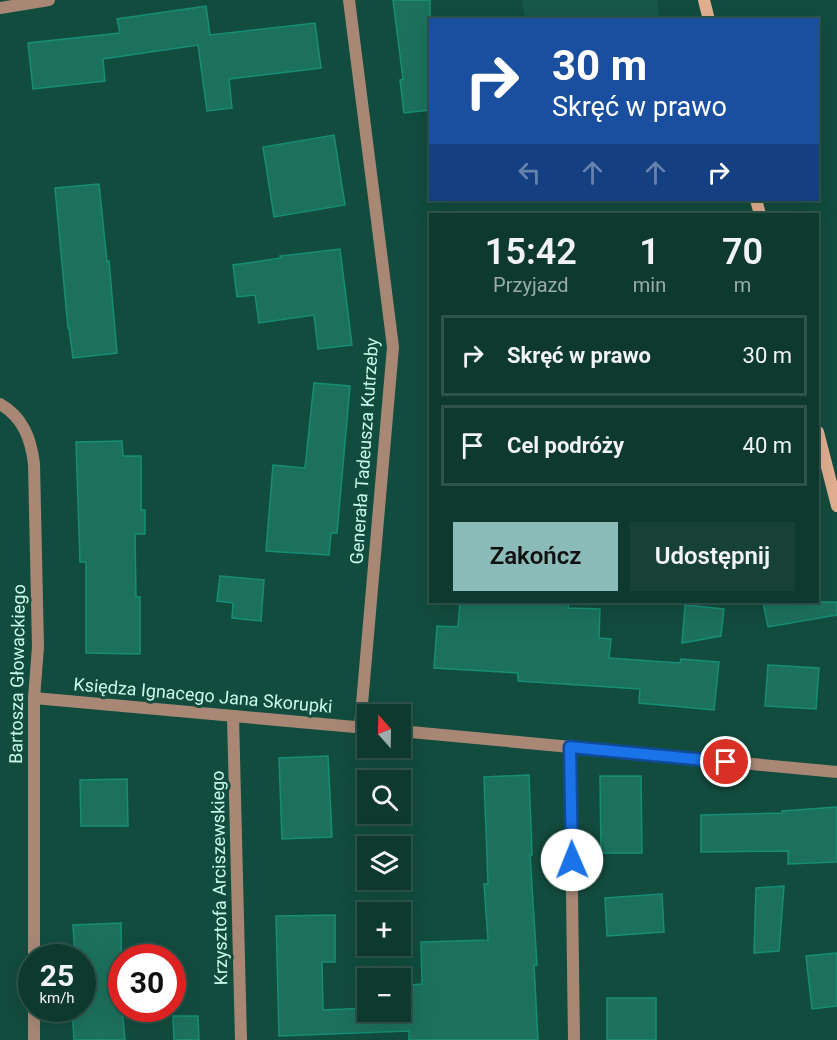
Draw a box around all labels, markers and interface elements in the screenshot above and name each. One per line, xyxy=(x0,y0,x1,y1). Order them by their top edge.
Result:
text: 30 m xyxy=(552,41,647,90)
icon: right xyxy=(453,42,531,120)
text: Skręć w prawo xyxy=(552,91,727,123)
icon: left xyxy=(513,156,546,189)
icon: ahead xyxy=(576,156,609,189)
icon: ahead xyxy=(639,156,672,189)
icon: right xyxy=(702,156,735,189)
text: 15:42 xyxy=(485,231,577,273)
text: 1 xyxy=(639,231,660,273)
text: 70 xyxy=(722,231,763,273)
text: Przyjazd xyxy=(493,273,569,297)
text: min xyxy=(633,273,666,297)
text: m xyxy=(734,273,751,297)
street label: Generała Tadeusza Kutrzeby xyxy=(346,337,382,565)
icon: right xyxy=(456,339,489,372)
text: Skręć w prawo xyxy=(507,343,651,368)
text: 30 m xyxy=(743,343,792,368)
icon: arrive xyxy=(456,429,489,462)
text: Cel podróży xyxy=(507,433,624,458)
text: 40 m xyxy=(743,433,792,458)
button: Zakończ xyxy=(453,522,618,591)
button: Udostępnij xyxy=(630,522,795,591)
street label: Bartosza Głowackiego xyxy=(5,584,29,764)
street label: Księdza Ignacego Jana Skorupki xyxy=(73,673,333,717)
north arrow xyxy=(357,704,411,758)
map controls xyxy=(357,704,411,1022)
pin xyxy=(700,736,751,787)
icon: arrive xyxy=(709,745,742,778)
street label: Krzysztofa Arciszewskiego xyxy=(207,770,231,986)
button: search xyxy=(357,770,411,824)
position arrow xyxy=(540,828,604,892)
button: layers xyxy=(357,836,411,890)
button: + xyxy=(357,902,411,956)
speed limit sign: 30 xyxy=(108,944,186,1022)
text: 25 xyxy=(40,958,74,993)
button: − xyxy=(357,968,411,1022)
text: km/h xyxy=(39,989,75,1007)

